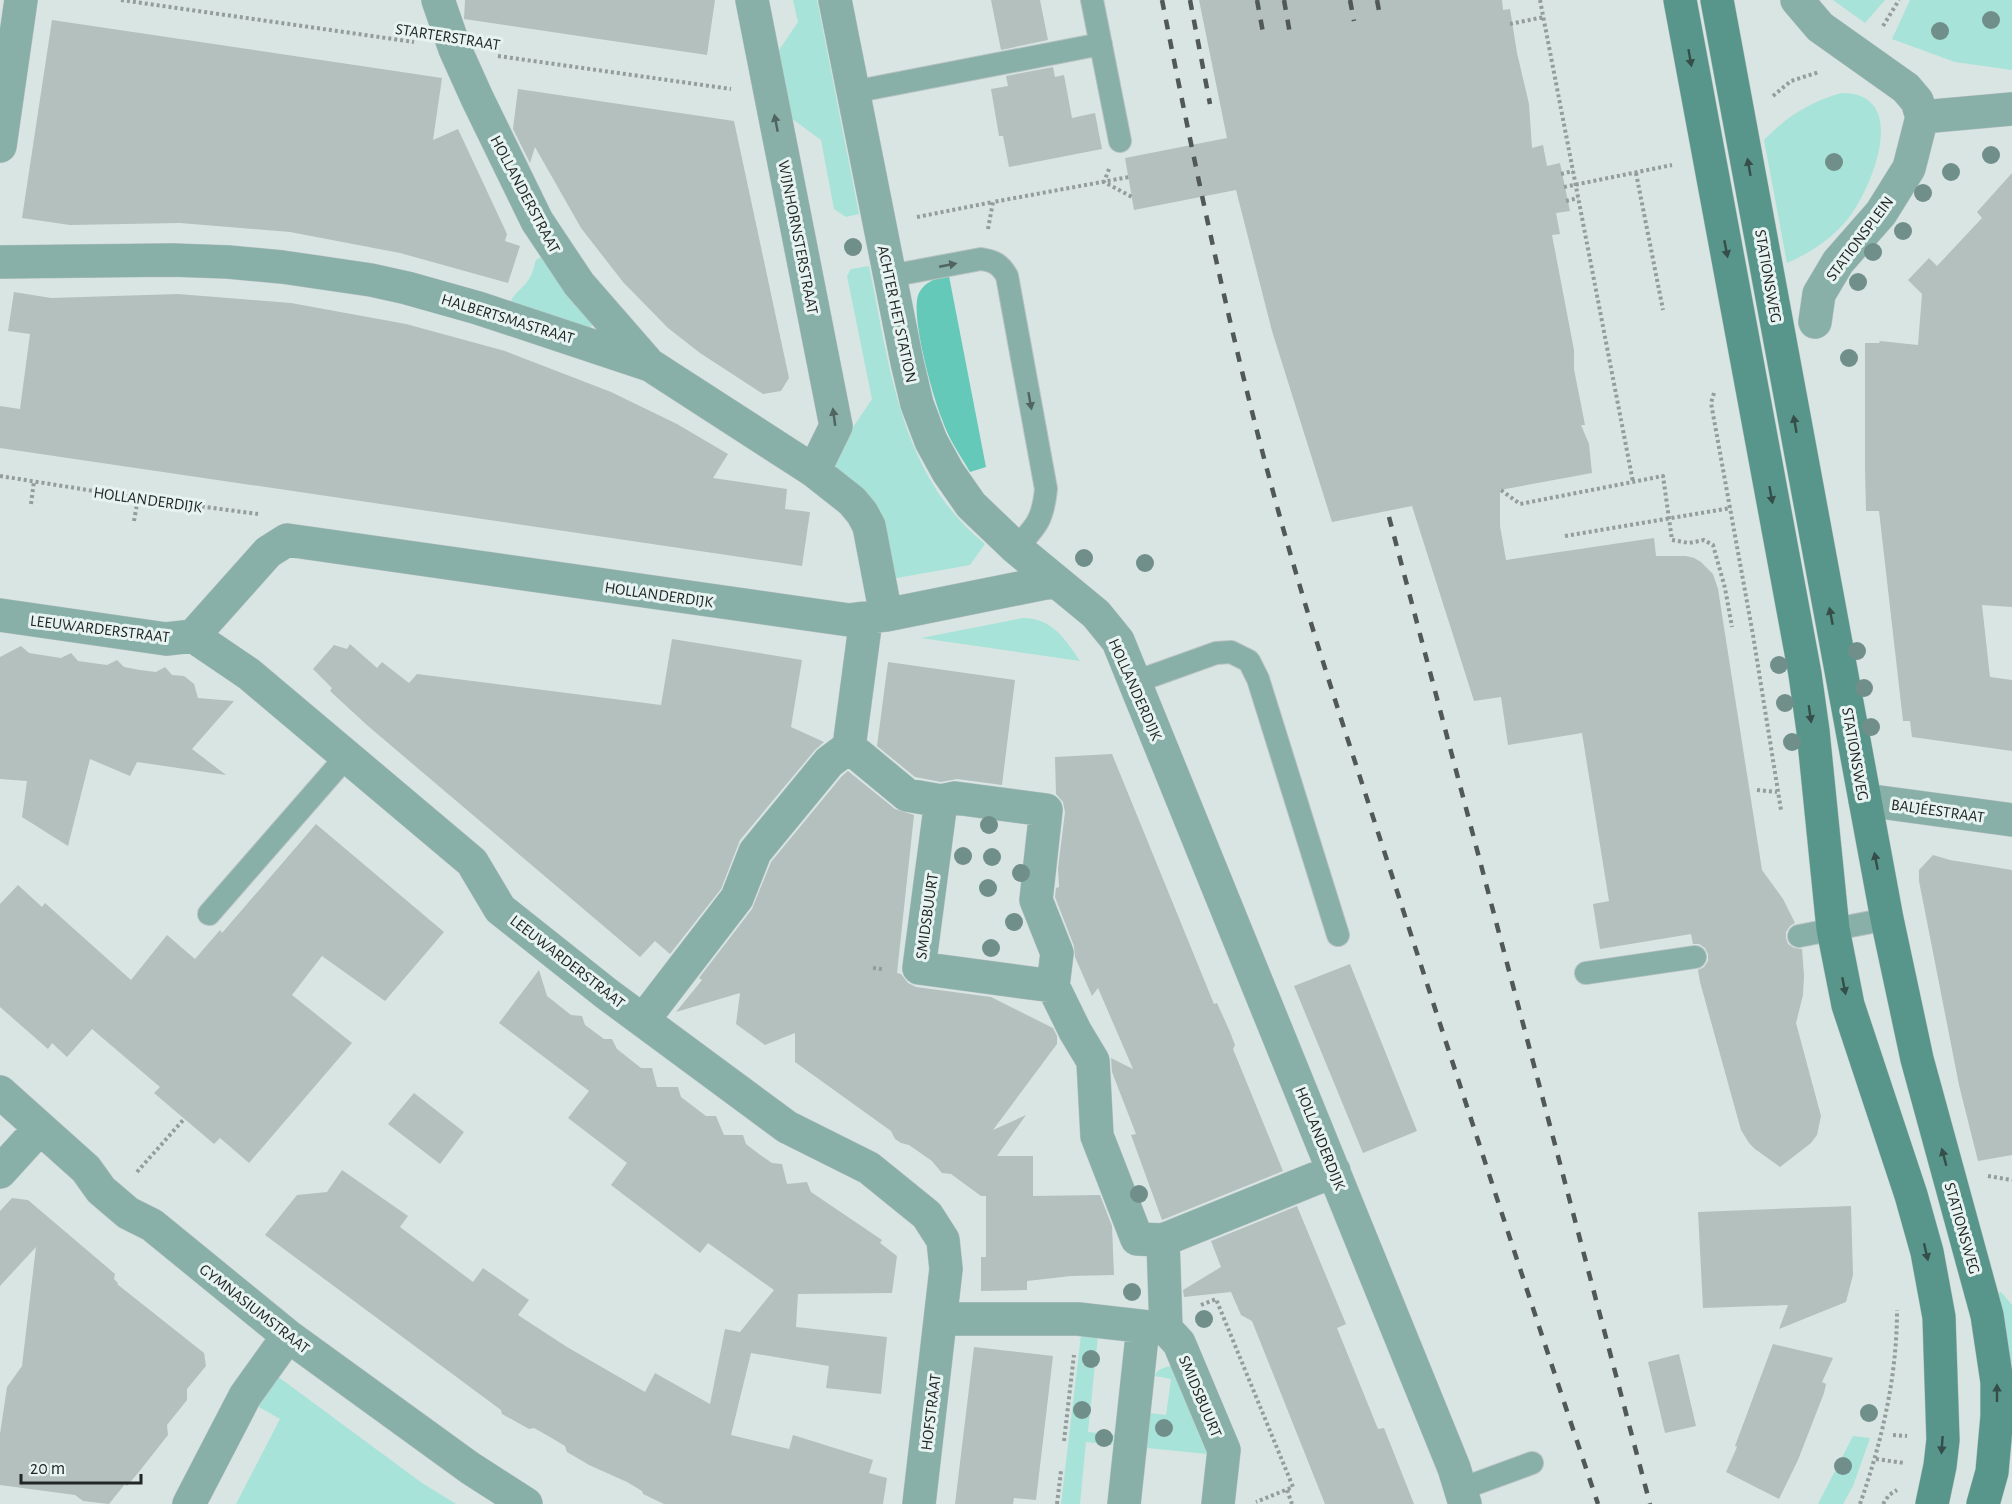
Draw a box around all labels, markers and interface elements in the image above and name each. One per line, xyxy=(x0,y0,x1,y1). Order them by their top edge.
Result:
street label: STARTERSTRAAT xyxy=(394,21,501,53)
one-way arrow xyxy=(1686,48,1695,67)
one-way arrow xyxy=(771,113,780,132)
street label: HOLLANDERSTRAAT xyxy=(487,133,563,256)
one-way arrow xyxy=(1744,157,1753,176)
street label: WIJNHORNSTERSTRAAT xyxy=(775,159,821,316)
street label: STATIONSPLEIN xyxy=(1823,193,1897,284)
street label: STATIONSWEG xyxy=(1752,228,1784,324)
one-way arrow xyxy=(1722,240,1731,259)
street label: ACHTER HET STATION xyxy=(875,244,919,384)
one-way arrow xyxy=(938,260,957,269)
street label: HALBERTSMASTRAAT xyxy=(439,291,576,347)
one-way arrow xyxy=(1026,392,1035,411)
one-way arrow xyxy=(829,408,838,427)
one-way arrow xyxy=(1791,415,1800,434)
street label: HOLLANDERDIJK xyxy=(92,484,203,516)
one-way arrow xyxy=(1766,486,1775,505)
street label: HOLLANDERDIJK xyxy=(603,579,714,611)
one-way arrow xyxy=(1826,607,1835,626)
street label: LEEUWARDERSTRAAT xyxy=(29,612,171,646)
street label: HOLLANDERDIJK xyxy=(1105,636,1165,743)
one-way arrow xyxy=(1806,704,1815,723)
street label: STATIONSWEG xyxy=(1839,706,1871,802)
street label: BALJÉESTRAAT xyxy=(1890,795,1986,825)
one-way arrow xyxy=(1871,852,1880,871)
street label: SMIDSBUURT xyxy=(913,872,941,960)
street label: LEEUWARDERSTRAAT xyxy=(507,912,628,1011)
one-way arrow xyxy=(1840,977,1849,996)
street label: HOLLANDERDIJK xyxy=(1292,1085,1348,1192)
one-way arrow xyxy=(1938,1148,1948,1166)
street label: STATIONSWEG xyxy=(1941,1181,1983,1276)
one-way arrow xyxy=(1922,1242,1932,1261)
street label: GYMNASIUMSTRAAT xyxy=(196,1261,313,1357)
street label: SMIDSBUURT xyxy=(1176,1353,1225,1440)
street label: HOFSTRAAT xyxy=(918,1373,944,1451)
one-way arrow xyxy=(1992,1384,2002,1403)
one-way arrow xyxy=(1937,1436,1947,1455)
scale bar xyxy=(21,1447,141,1485)
text: 20 m xyxy=(30,1460,65,1478)

